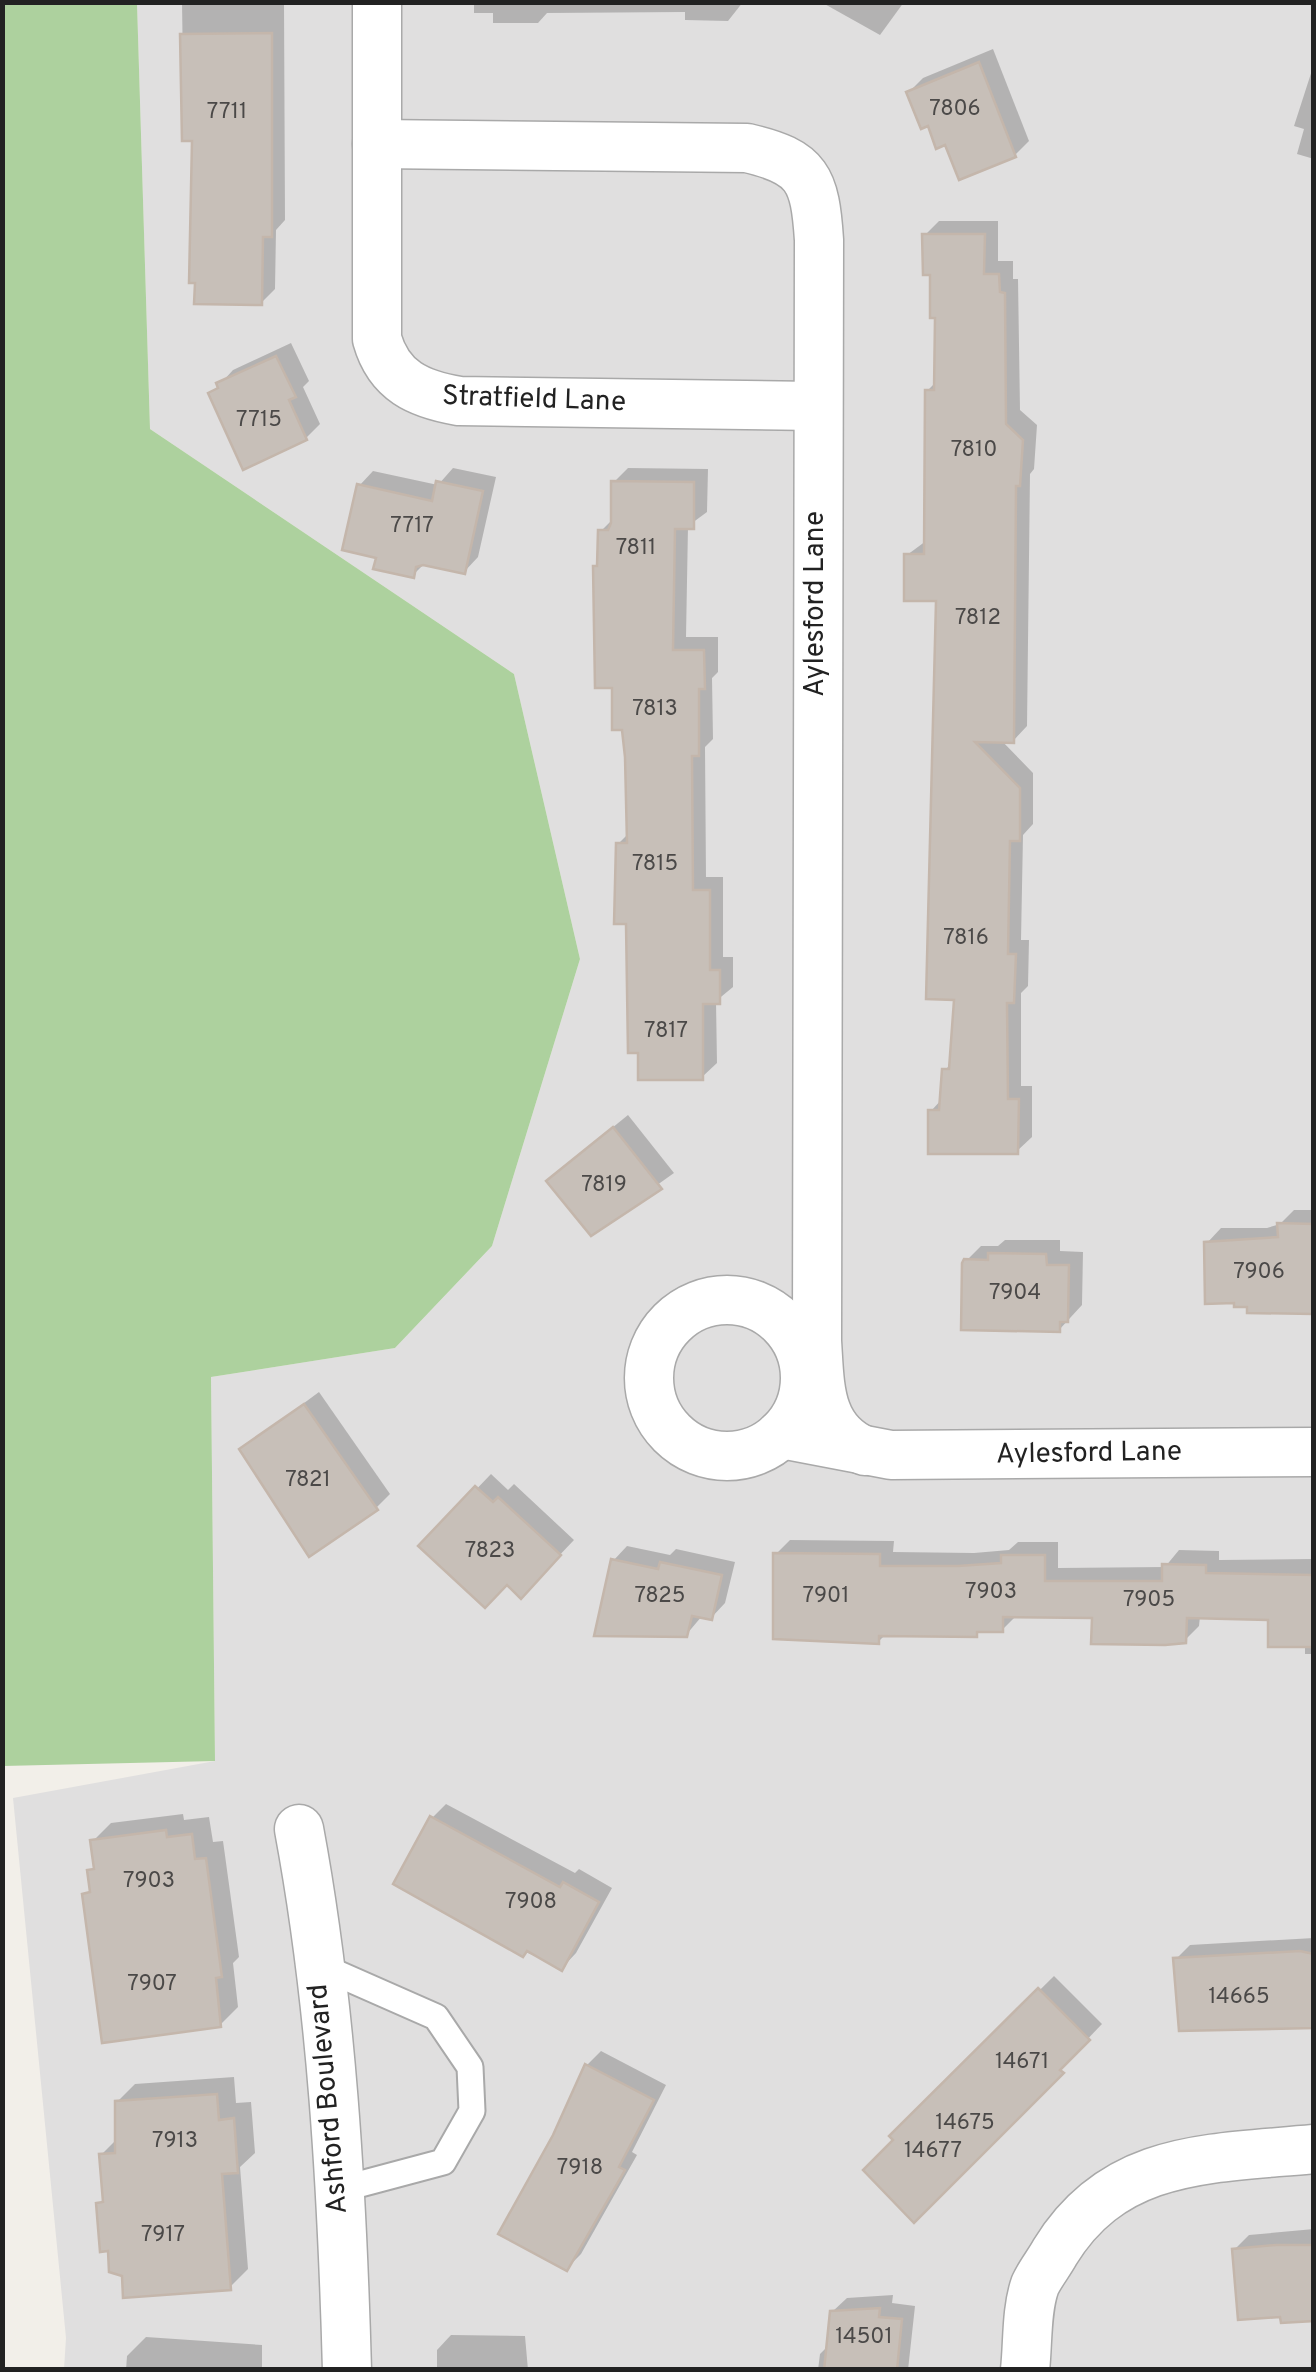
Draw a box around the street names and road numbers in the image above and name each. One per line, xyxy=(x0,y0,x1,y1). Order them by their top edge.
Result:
street label: Stratfield Lane xyxy=(441,379,627,421)
street label: Aylesford Lane xyxy=(798,511,834,697)
street label: Aylesford Lane xyxy=(996,1434,1182,1474)
street label: Ashford Boulevard xyxy=(301,1982,357,2216)

